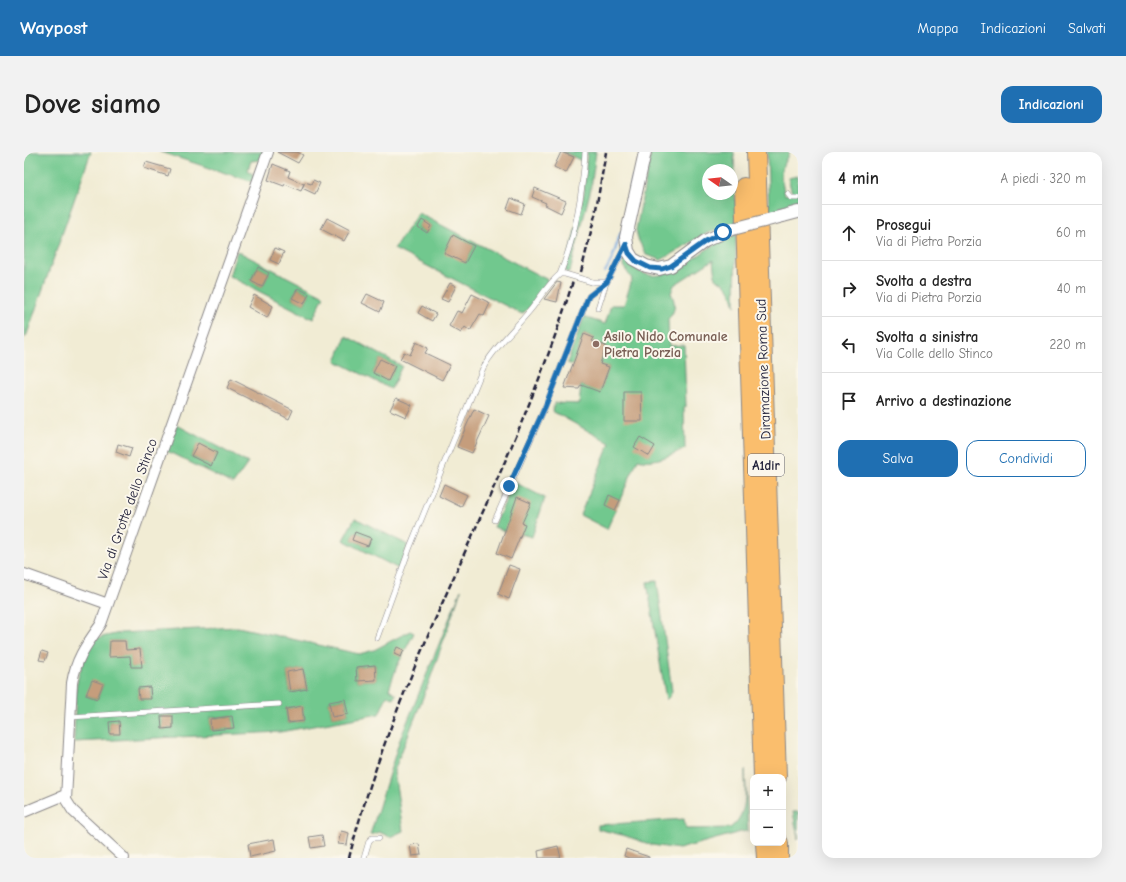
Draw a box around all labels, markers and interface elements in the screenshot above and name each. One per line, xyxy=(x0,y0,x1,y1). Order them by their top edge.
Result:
text: Waypost xyxy=(20,17,88,39)
text: Mappa xyxy=(918,20,959,37)
text: Indicazioni xyxy=(981,20,1046,37)
text: Salvati xyxy=(1068,20,1106,37)
button: Indicazioni xyxy=(1001,86,1102,123)
text: Dove siamo xyxy=(24,88,161,120)
north arrow xyxy=(702,164,738,200)
text: 4 min xyxy=(838,169,879,188)
text: A piedi · 320 m xyxy=(1001,171,1086,186)
text: Prosegui xyxy=(876,216,931,234)
icon: ahead xyxy=(838,222,860,244)
route start xyxy=(714,223,732,241)
text: 60 m xyxy=(1056,225,1086,240)
text: Via di Pietra Porzia xyxy=(876,234,982,249)
text: Svolta a destra xyxy=(876,272,972,290)
icon: right xyxy=(838,278,860,300)
text: 40 m xyxy=(1057,281,1086,296)
text: Via di Pietra Porzia xyxy=(876,290,982,305)
street label: Diramazione Roma Sud xyxy=(753,298,774,440)
place label: Asilo Nido Comunale Pietra Porzia xyxy=(604,328,728,361)
text: Svolta a sinistra xyxy=(876,328,978,346)
icon: left xyxy=(838,334,860,356)
text: 220 m xyxy=(1049,337,1086,352)
marker: Asilo Nido Comunale Pietra Porzia xyxy=(591,339,601,349)
text: Via Colle dello Stinco xyxy=(876,346,993,361)
icon: arrive xyxy=(838,390,860,412)
text: Arrivo a destinazione xyxy=(876,392,1011,410)
street label: Via di Grotte dello Stinco xyxy=(94,436,161,582)
button: Salva xyxy=(838,440,958,477)
button: Condividi xyxy=(966,440,1086,477)
road number: A1dir xyxy=(748,454,784,476)
route end xyxy=(500,477,518,495)
map controls xyxy=(750,774,786,846)
button: + xyxy=(750,774,786,810)
button: − xyxy=(750,810,786,846)

